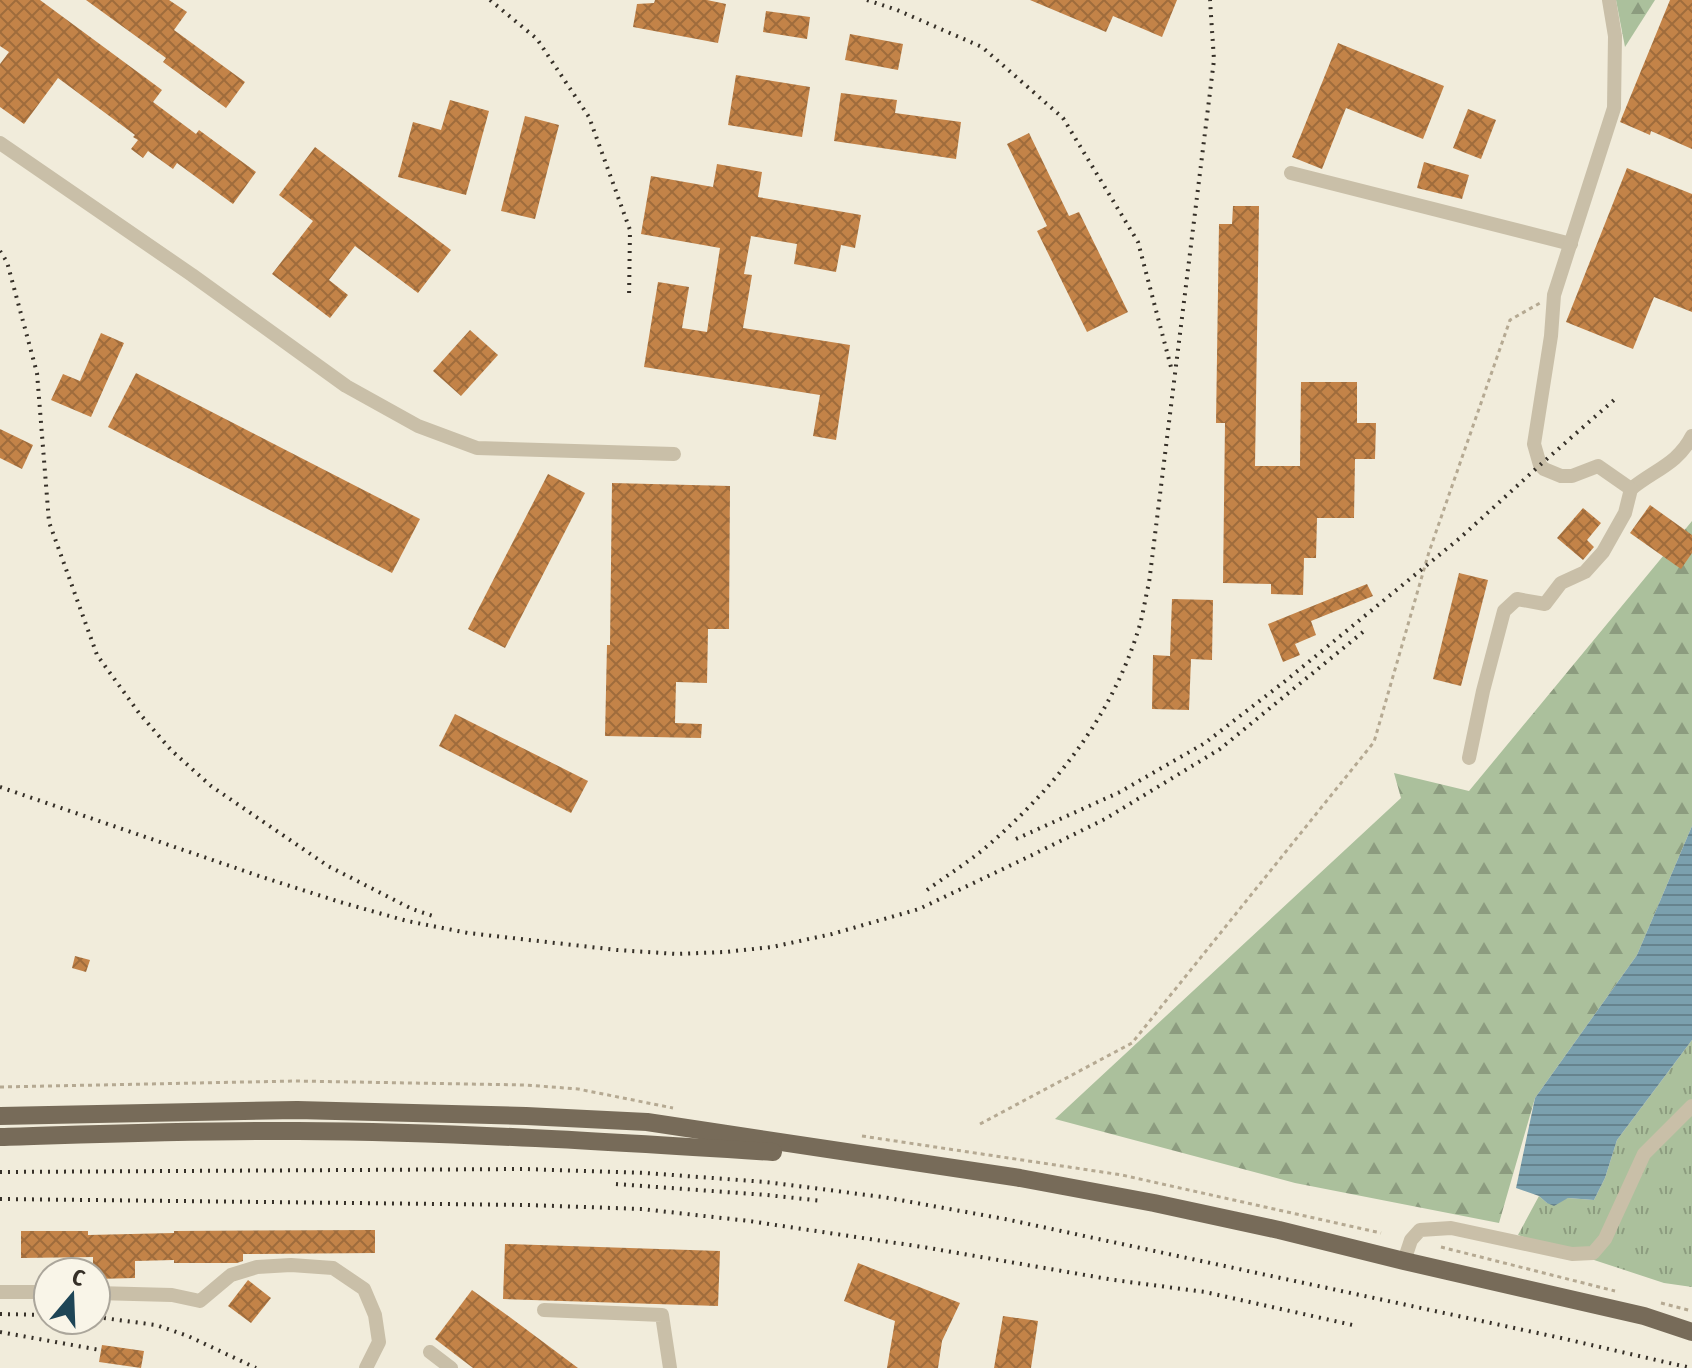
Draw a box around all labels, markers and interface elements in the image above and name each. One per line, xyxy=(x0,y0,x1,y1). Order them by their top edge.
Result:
north arrow xyxy=(32,1256,112,1336)
text: С xyxy=(69,1263,89,1292)

